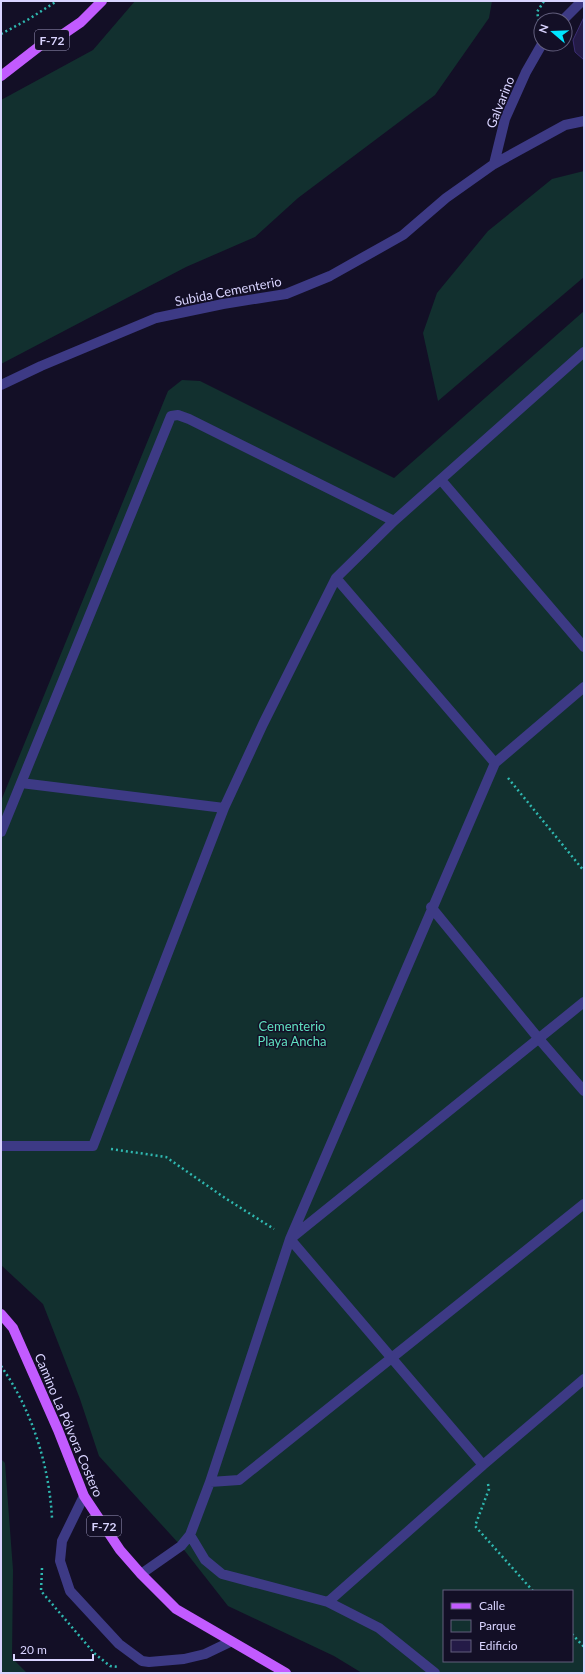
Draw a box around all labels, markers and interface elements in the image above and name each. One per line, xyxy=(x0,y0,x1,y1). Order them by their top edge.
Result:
north arrow xyxy=(533,12,573,52)
text: N xyxy=(536,22,551,35)
road number: F-72 xyxy=(35,30,69,50)
street label: Galvarino xyxy=(482,74,518,130)
street label: Subida Cementerio xyxy=(173,273,283,309)
park label: Cementerio Playa Ancha xyxy=(257,1018,327,1049)
street label: Camino La Pólvora Costero xyxy=(31,1351,107,1499)
road number: F-72 xyxy=(87,1516,121,1536)
legend xyxy=(443,1590,573,1662)
text: Calle xyxy=(479,1598,505,1613)
text: Parque xyxy=(479,1618,516,1633)
scale bar xyxy=(14,1636,93,1662)
text: Edificio xyxy=(479,1638,518,1653)
text: 20 m xyxy=(20,1642,47,1657)

